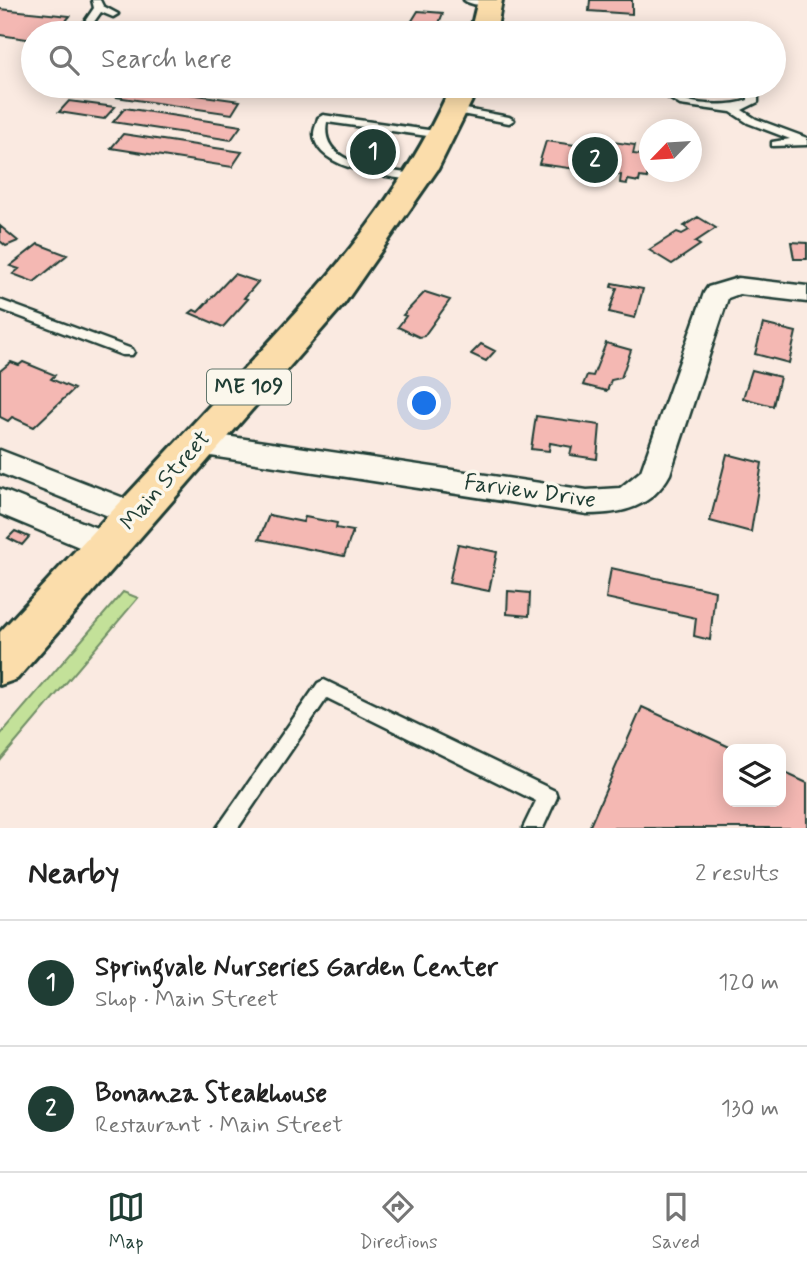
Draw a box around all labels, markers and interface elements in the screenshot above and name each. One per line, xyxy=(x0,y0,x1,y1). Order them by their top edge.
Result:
search box xyxy=(21,21,786,98)
icon: search xyxy=(45,41,83,79)
text: Search here xyxy=(101,43,232,77)
north arrow xyxy=(639,119,702,182)
pin: 1 xyxy=(350,126,396,178)
pin: 2 xyxy=(572,134,618,186)
road number: ME 109 xyxy=(207,370,291,404)
your location xyxy=(407,386,441,420)
street label: Main Street xyxy=(114,424,218,537)
street label: Farview Drive xyxy=(462,468,598,516)
map controls xyxy=(723,744,786,807)
button: layers xyxy=(723,744,786,807)
text: Nearby xyxy=(28,854,119,893)
text: 2 results xyxy=(695,859,779,889)
text: Springvale Nurseries Garden Center xyxy=(95,951,498,985)
text: 1 xyxy=(46,968,56,998)
text: 120 m xyxy=(718,968,779,998)
text: Shop · Main Street xyxy=(95,985,278,1015)
text: Bonanza Steakhouse xyxy=(95,1077,327,1111)
text: 2 xyxy=(45,1094,57,1124)
text: 130 m xyxy=(721,1094,779,1124)
text: Restaurant · Main Street xyxy=(95,1111,343,1141)
tab: Map xyxy=(107,1188,145,1255)
tab: Directions xyxy=(359,1188,438,1255)
tab: Saved xyxy=(652,1188,700,1255)

